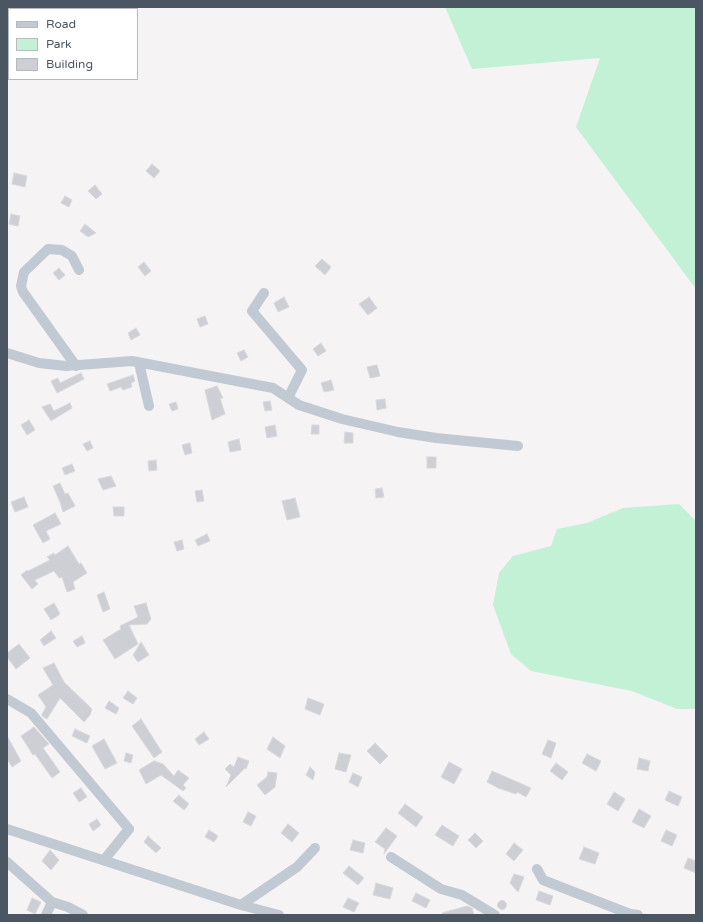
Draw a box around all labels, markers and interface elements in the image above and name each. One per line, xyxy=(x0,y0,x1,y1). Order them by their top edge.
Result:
legend xyxy=(8,8,138,80)
text: Road xyxy=(46,17,76,31)
text: Park xyxy=(46,37,72,51)
text: Building xyxy=(46,57,93,71)

